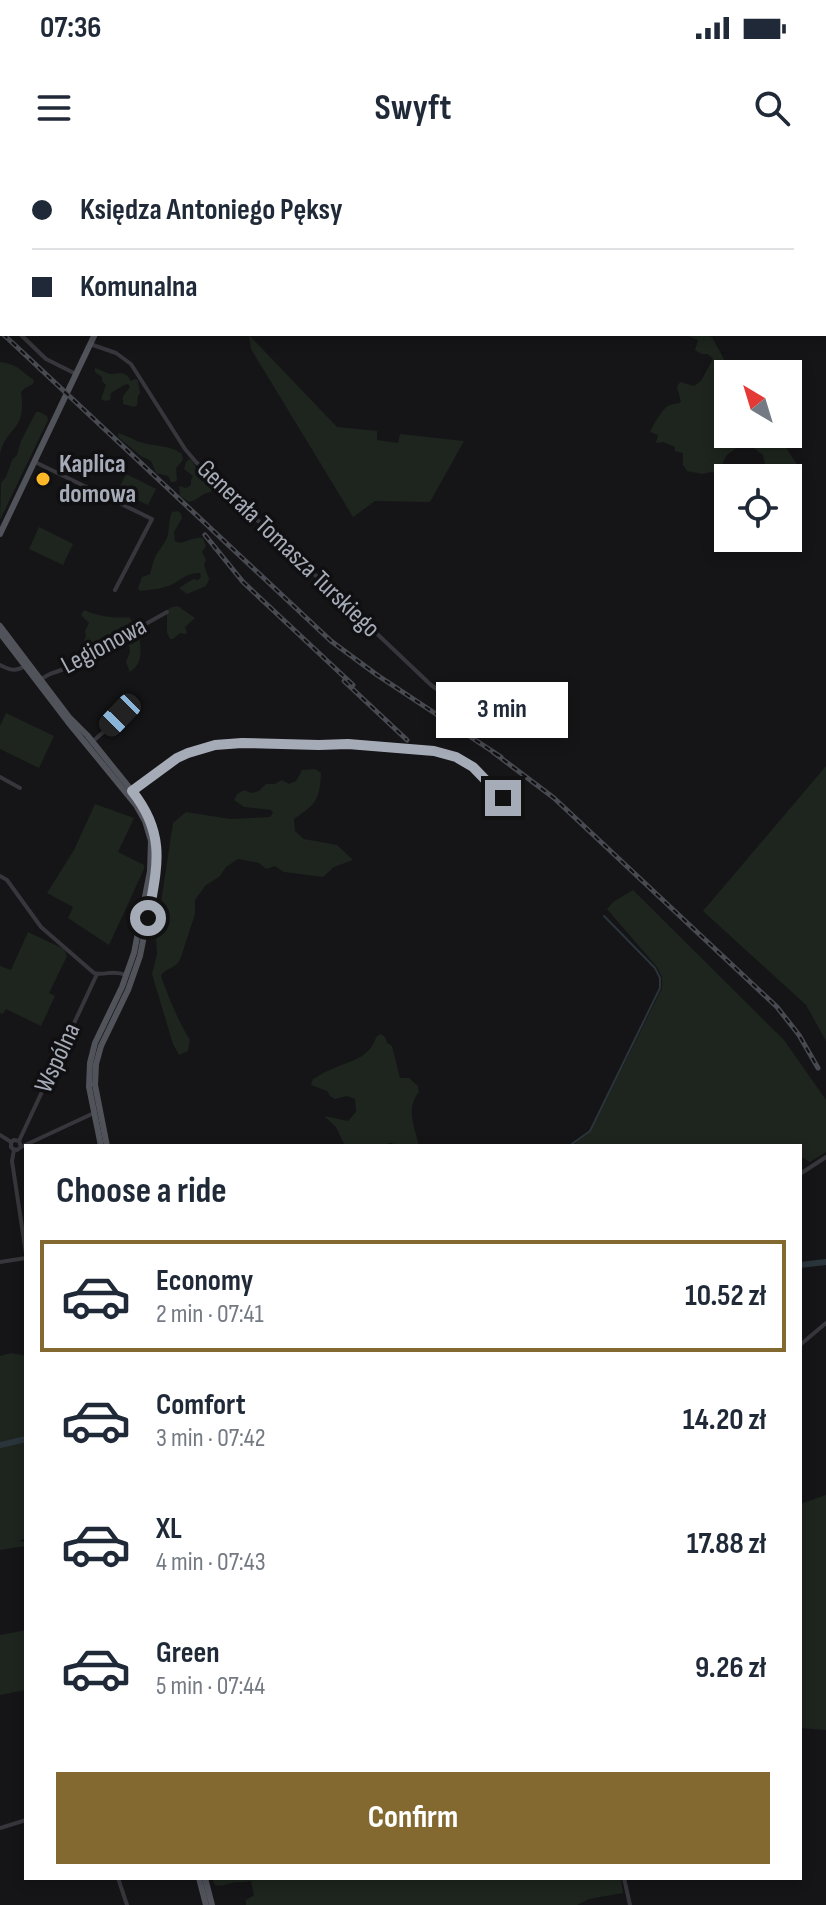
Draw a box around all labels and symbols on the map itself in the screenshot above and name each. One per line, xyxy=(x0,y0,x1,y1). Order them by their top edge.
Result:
north arrow xyxy=(714,360,802,448)
place label: Kaplica domowa xyxy=(59,449,136,510)
street label: Generała Tomasza Turskiego xyxy=(190,454,386,644)
marker: Kaplica domowa xyxy=(34,470,52,488)
street label: Legionowa xyxy=(56,611,152,681)
callout: 3 min xyxy=(437,682,569,738)
car xyxy=(95,689,145,741)
route end xyxy=(485,780,521,816)
route start xyxy=(130,900,166,936)
street label: Wspólna xyxy=(28,1018,88,1098)

